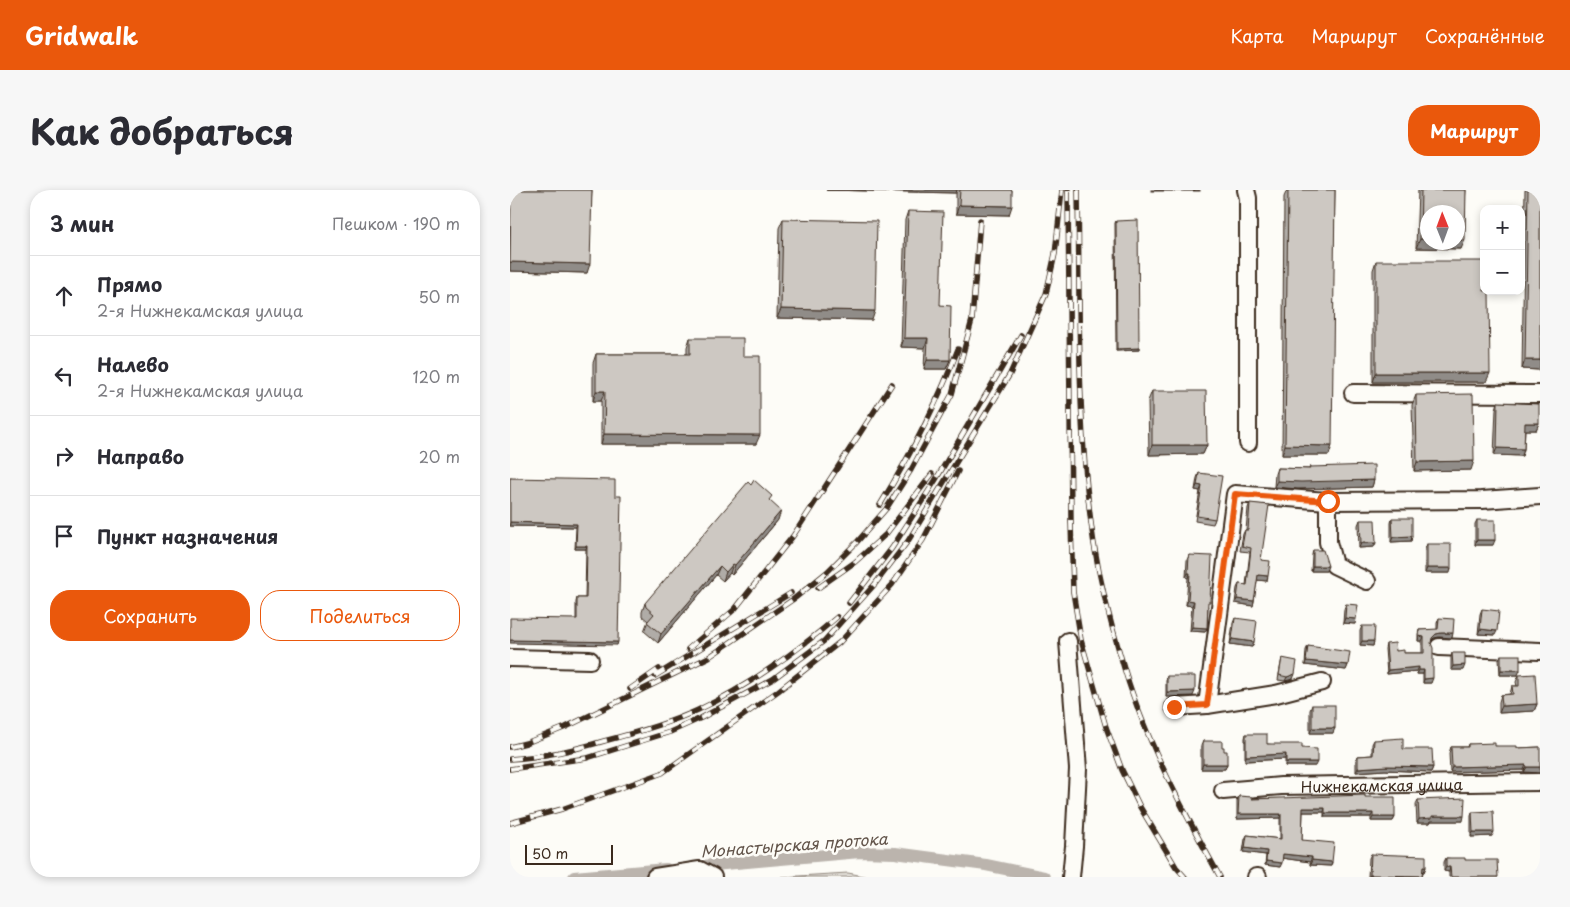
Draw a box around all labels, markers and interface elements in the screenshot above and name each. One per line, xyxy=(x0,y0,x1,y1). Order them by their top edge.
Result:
text: Gridwalk xyxy=(25,17,138,53)
text: Карта xyxy=(1231,22,1283,49)
text: Маршрут xyxy=(1311,22,1397,49)
text: Сохранённые xyxy=(1425,22,1545,49)
text: Как добраться xyxy=(30,104,294,157)
button: Маршрут xyxy=(1408,105,1540,156)
north arrow xyxy=(1420,205,1465,250)
map controls xyxy=(1480,205,1525,295)
button: + xyxy=(1480,205,1525,250)
text: 3 мин xyxy=(50,207,114,239)
text: Пешком · 190 m xyxy=(332,211,460,235)
button: − xyxy=(1480,250,1525,295)
text: Прямо xyxy=(97,270,162,298)
icon: ahead xyxy=(50,282,78,310)
text: 50 m xyxy=(419,284,460,308)
text: 2-я Нижнекамская улица xyxy=(97,298,303,322)
text: Налево xyxy=(97,350,169,378)
icon: left xyxy=(50,362,78,390)
text: 120 m xyxy=(413,364,460,388)
text: 2-я Нижнекамская улица xyxy=(97,378,303,402)
icon: right xyxy=(50,442,78,470)
text: Направо xyxy=(97,442,184,470)
text: 20 m xyxy=(419,444,460,468)
route start xyxy=(1317,490,1340,513)
icon: arrive xyxy=(50,522,78,550)
text: Пункт назначения xyxy=(97,522,278,550)
button: Сохранить xyxy=(50,590,250,641)
button: Поделиться xyxy=(260,590,460,641)
route end xyxy=(1163,696,1186,719)
street label: Нижнекамская улица xyxy=(1300,772,1464,797)
water label: Монастырская протока xyxy=(700,825,889,863)
scale bar xyxy=(525,842,612,865)
text: 50 m xyxy=(532,843,568,864)

